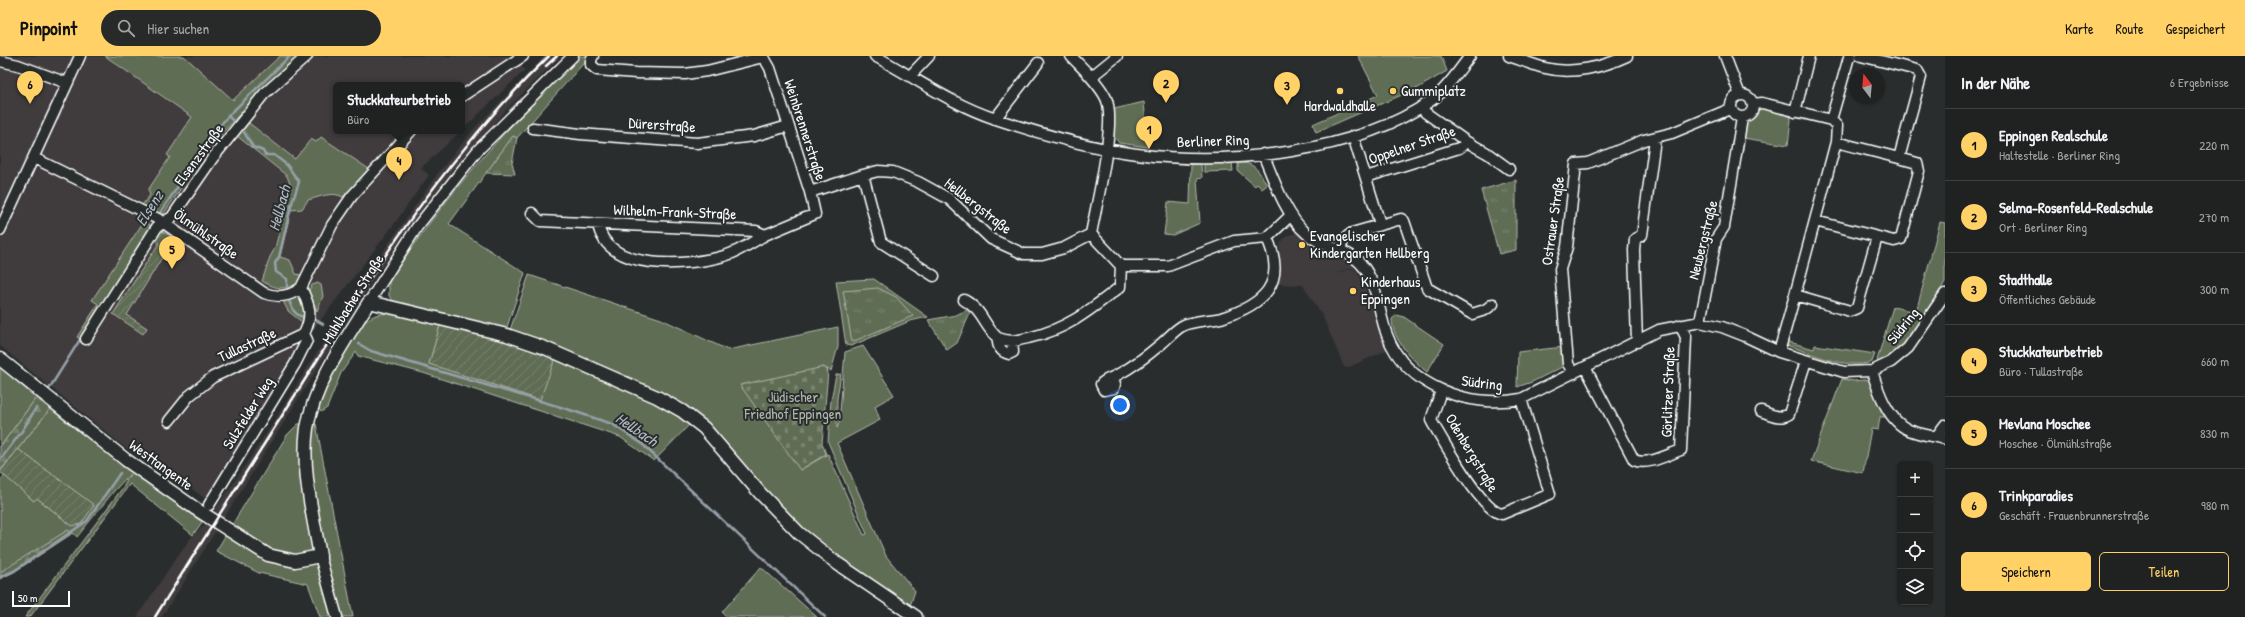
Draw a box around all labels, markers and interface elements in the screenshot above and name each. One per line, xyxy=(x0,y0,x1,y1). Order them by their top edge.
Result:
search box xyxy=(101,10,381,46)
text: Pinpoint xyxy=(20,15,77,41)
icon: search xyxy=(115,17,137,39)
text: Hier suchen xyxy=(147,18,209,39)
text: Karte xyxy=(2065,19,2094,38)
text: Route xyxy=(2116,19,2144,38)
text: Gespeichert xyxy=(2166,19,2225,38)
north arrow xyxy=(1849,68,1885,104)
pin: 2 xyxy=(1153,70,1179,103)
pin: 6 xyxy=(17,71,43,104)
text: In der Nähe xyxy=(1961,71,2030,94)
pin: 3 xyxy=(1274,72,1300,105)
text: 6 Ergebnisse xyxy=(2170,73,2229,91)
street label: Weinbrennerstraße xyxy=(779,77,832,183)
place label: Gummiplatz xyxy=(1401,80,1466,101)
popup xyxy=(333,82,465,134)
marker: Hardwaldhalle xyxy=(1335,86,1345,96)
marker: Gummiplatz xyxy=(1388,86,1398,96)
text: Stuckkateurbetrieb xyxy=(347,89,451,110)
place label: Hardwaldhalle xyxy=(1304,95,1376,116)
text: Büro xyxy=(347,110,369,128)
street label: Dürerstraße xyxy=(628,112,696,137)
pin: 1 xyxy=(1136,116,1162,149)
street label: Elsenzstraße xyxy=(169,119,228,190)
street label: Oppelner Straße xyxy=(1366,120,1458,169)
text: Eppingen Realschule xyxy=(1999,125,2108,146)
street label: Berliner Ring xyxy=(1176,129,1250,152)
text: 1 xyxy=(1972,136,1976,154)
text: 220 m xyxy=(2199,136,2229,154)
text: Haltestelle · Berliner Ring xyxy=(1999,146,2120,164)
pin: 4 xyxy=(386,147,412,180)
street label: Hellbergstraße xyxy=(940,173,1017,239)
street label: Ostrauer Straße xyxy=(1536,175,1569,267)
water label: Hellbach xyxy=(262,181,296,233)
water label: Elsenz xyxy=(130,185,169,230)
text: Selma-Rosenfeld-Realschule xyxy=(1999,197,2153,218)
street label: Neubergstraße xyxy=(1683,198,1723,282)
street label: Wilhelm-Frank-Straße xyxy=(613,199,737,224)
street label: Ölmühlstraße xyxy=(169,203,243,264)
text: 2 xyxy=(1971,208,1977,226)
text: 270 m xyxy=(2199,208,2229,226)
text: Ort · Berliner Ring xyxy=(1999,218,2087,236)
place label: Evangelischer Kindergarten Hellberg xyxy=(1310,225,1430,263)
pin: 5 xyxy=(159,236,185,269)
marker: Evangelischer Kindergarten Hellberg xyxy=(1297,240,1307,250)
street label: Mühlbacher Straße xyxy=(317,250,389,348)
text: Stadthalle xyxy=(1999,269,2053,290)
place label: Kinderhaus Eppingen xyxy=(1361,271,1421,309)
text: 3 xyxy=(1971,280,1977,298)
text: 300 m xyxy=(2200,280,2229,298)
marker: Kinderhaus Eppingen xyxy=(1348,286,1358,296)
text: Öffentliches Gebäude xyxy=(1999,290,2096,308)
street label: Südring xyxy=(1881,303,1924,348)
street label: Tullastraße xyxy=(214,322,279,367)
text: Stuckkateurbetrieb xyxy=(1999,341,2103,362)
street label: Görlitzer Straße xyxy=(1655,346,1680,438)
text: 4 xyxy=(1972,352,1976,370)
text: 660 m xyxy=(2201,352,2229,370)
text: Büro · Tullastraße xyxy=(1999,362,2083,380)
street label: Südring xyxy=(1460,370,1504,395)
street label: Sulzfelder Weg xyxy=(217,372,278,453)
park label: Jüdischer Friedhof Eppingen xyxy=(744,386,842,424)
your location xyxy=(1110,395,1130,415)
water label: Hellbach xyxy=(612,407,664,452)
street label: Odenbergstraße xyxy=(1441,410,1504,496)
text: Mevlana Moschee xyxy=(1999,413,2091,434)
text: 5 xyxy=(1971,424,1977,442)
text: 830 m xyxy=(2200,424,2229,442)
street label: Westtangente xyxy=(125,434,198,495)
text: Moschee · Ölmühlstraße xyxy=(1999,434,2112,452)
map controls xyxy=(1897,461,1933,605)
button: + xyxy=(1897,461,1933,497)
text: Trinkparadies xyxy=(1999,485,2073,506)
text: 6 xyxy=(1971,496,1977,514)
text: 980 m xyxy=(2201,496,2229,514)
button: − xyxy=(1897,497,1933,533)
text: Geschäft · Frauenbrunnerstraße xyxy=(1999,506,2149,524)
button: locate xyxy=(1897,533,1933,569)
button: Speichern xyxy=(1961,552,2091,591)
button: Teilen xyxy=(2099,552,2229,591)
button: layers xyxy=(1897,569,1933,605)
scale bar xyxy=(12,589,70,608)
text: 50 m xyxy=(18,591,38,605)

